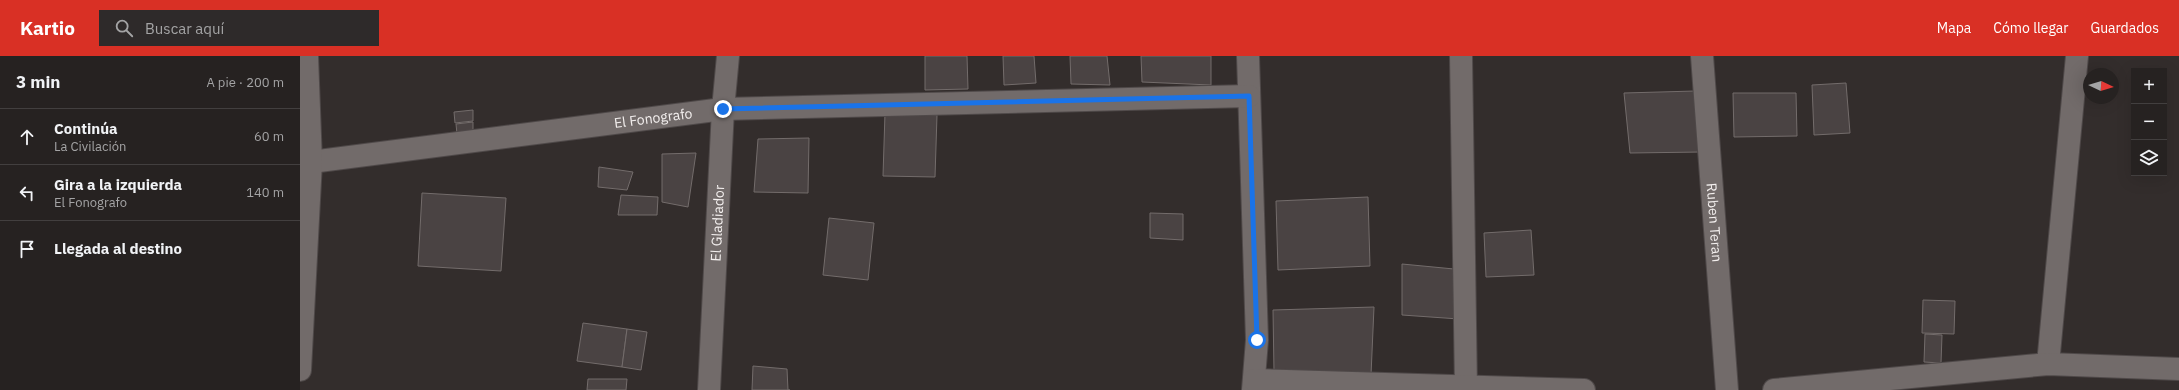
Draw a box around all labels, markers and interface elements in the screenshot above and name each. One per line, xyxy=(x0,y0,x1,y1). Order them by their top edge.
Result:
search box xyxy=(99,10,379,46)
text: Kartio xyxy=(20,16,75,40)
icon: search xyxy=(113,17,135,39)
text: Buscar aquí xyxy=(145,19,224,38)
text: Mapa xyxy=(1937,19,1971,37)
text: Cómo llegar xyxy=(1993,19,2068,37)
text: Guardados xyxy=(2090,19,2159,37)
north arrow xyxy=(2083,68,2119,104)
map controls xyxy=(2131,68,2167,176)
button: + xyxy=(2131,68,2167,104)
text: 3 min xyxy=(16,71,60,93)
text: A pie · 200 m xyxy=(206,74,284,91)
route end xyxy=(714,100,732,118)
street label: El Fonografo xyxy=(613,104,694,132)
button: − xyxy=(2131,104,2167,140)
text: Continúa xyxy=(54,119,118,138)
icon: ahead xyxy=(16,126,38,148)
text: 60 m xyxy=(254,128,284,145)
text: La Civilación xyxy=(54,138,126,155)
button: layers xyxy=(2131,140,2167,176)
text: Gira a la izquierda xyxy=(54,175,182,194)
icon: left xyxy=(16,182,38,204)
street label: Ruben Teran xyxy=(1703,182,1726,263)
text: 140 m xyxy=(246,184,284,201)
street label: El Gladiador xyxy=(706,185,728,262)
text: El Fonografo xyxy=(54,194,127,211)
icon: arrive xyxy=(16,238,38,260)
text: Llegada al destino xyxy=(54,239,182,258)
route start xyxy=(1248,331,1266,349)

